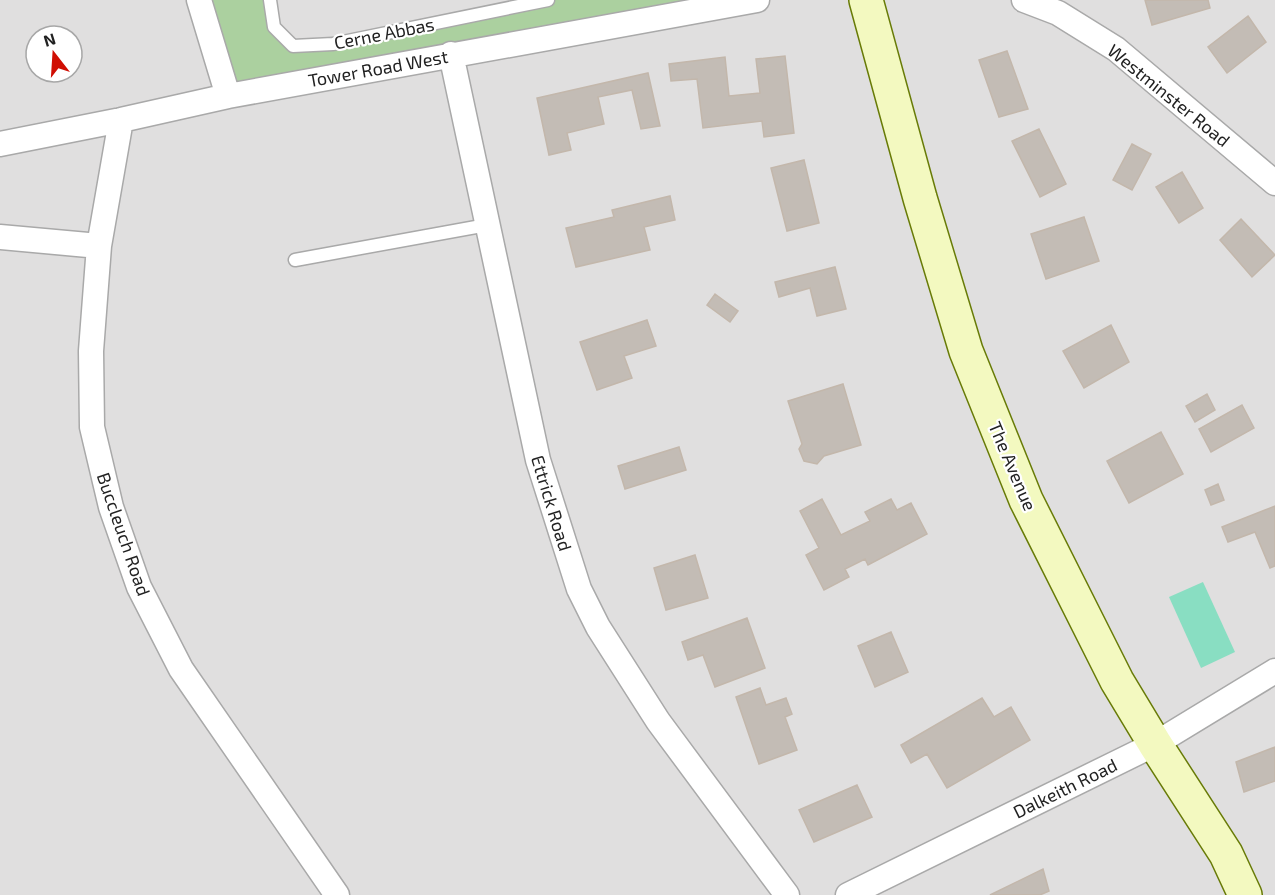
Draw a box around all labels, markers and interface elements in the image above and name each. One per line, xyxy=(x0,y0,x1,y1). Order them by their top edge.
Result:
street label: Cerne Abbas xyxy=(332,13,436,53)
north arrow xyxy=(24,24,84,84)
text: N xyxy=(41,28,58,50)
street label: Westminster Road xyxy=(1103,39,1235,151)
street label: Tower Road West xyxy=(306,45,450,91)
street label: The Avenue xyxy=(984,418,1042,514)
street label: Ettrick Road xyxy=(527,453,577,553)
street label: Buccleuch Road xyxy=(93,469,155,599)
street label: Dalkeith Road xyxy=(1009,753,1121,823)

